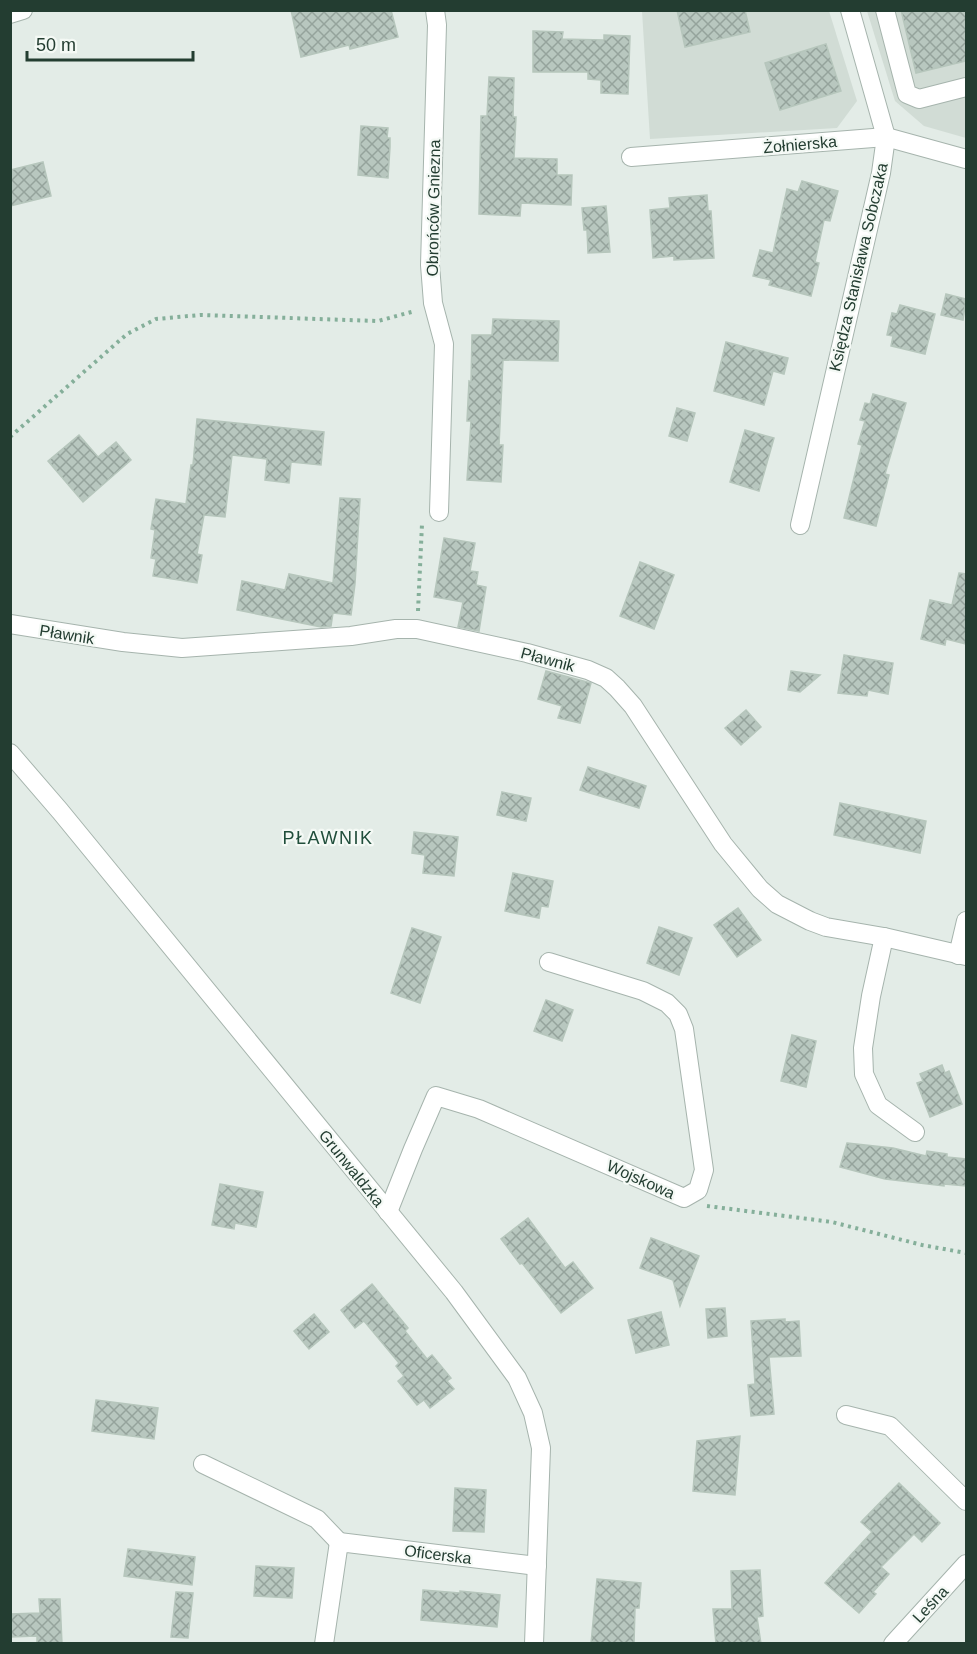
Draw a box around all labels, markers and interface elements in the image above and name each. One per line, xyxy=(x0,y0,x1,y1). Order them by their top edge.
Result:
scale bar xyxy=(27,24,194,62)
text: 50 m xyxy=(36,35,76,55)
street label: Żołnierska xyxy=(762,132,838,156)
street label: Obrońców Gniezna xyxy=(424,139,443,277)
street label: Księdza Stanisława Sobczaka xyxy=(826,161,891,373)
street label: Pławnik xyxy=(38,622,96,647)
street label: Pławnik xyxy=(519,644,578,675)
district label: PŁAWNIK xyxy=(283,828,373,848)
street label: Grunwaldzka xyxy=(316,1127,388,1210)
street label: Wojskowa xyxy=(604,1157,678,1202)
street label: Oficerska xyxy=(403,1542,473,1567)
street label: Leśna xyxy=(909,1583,952,1626)

